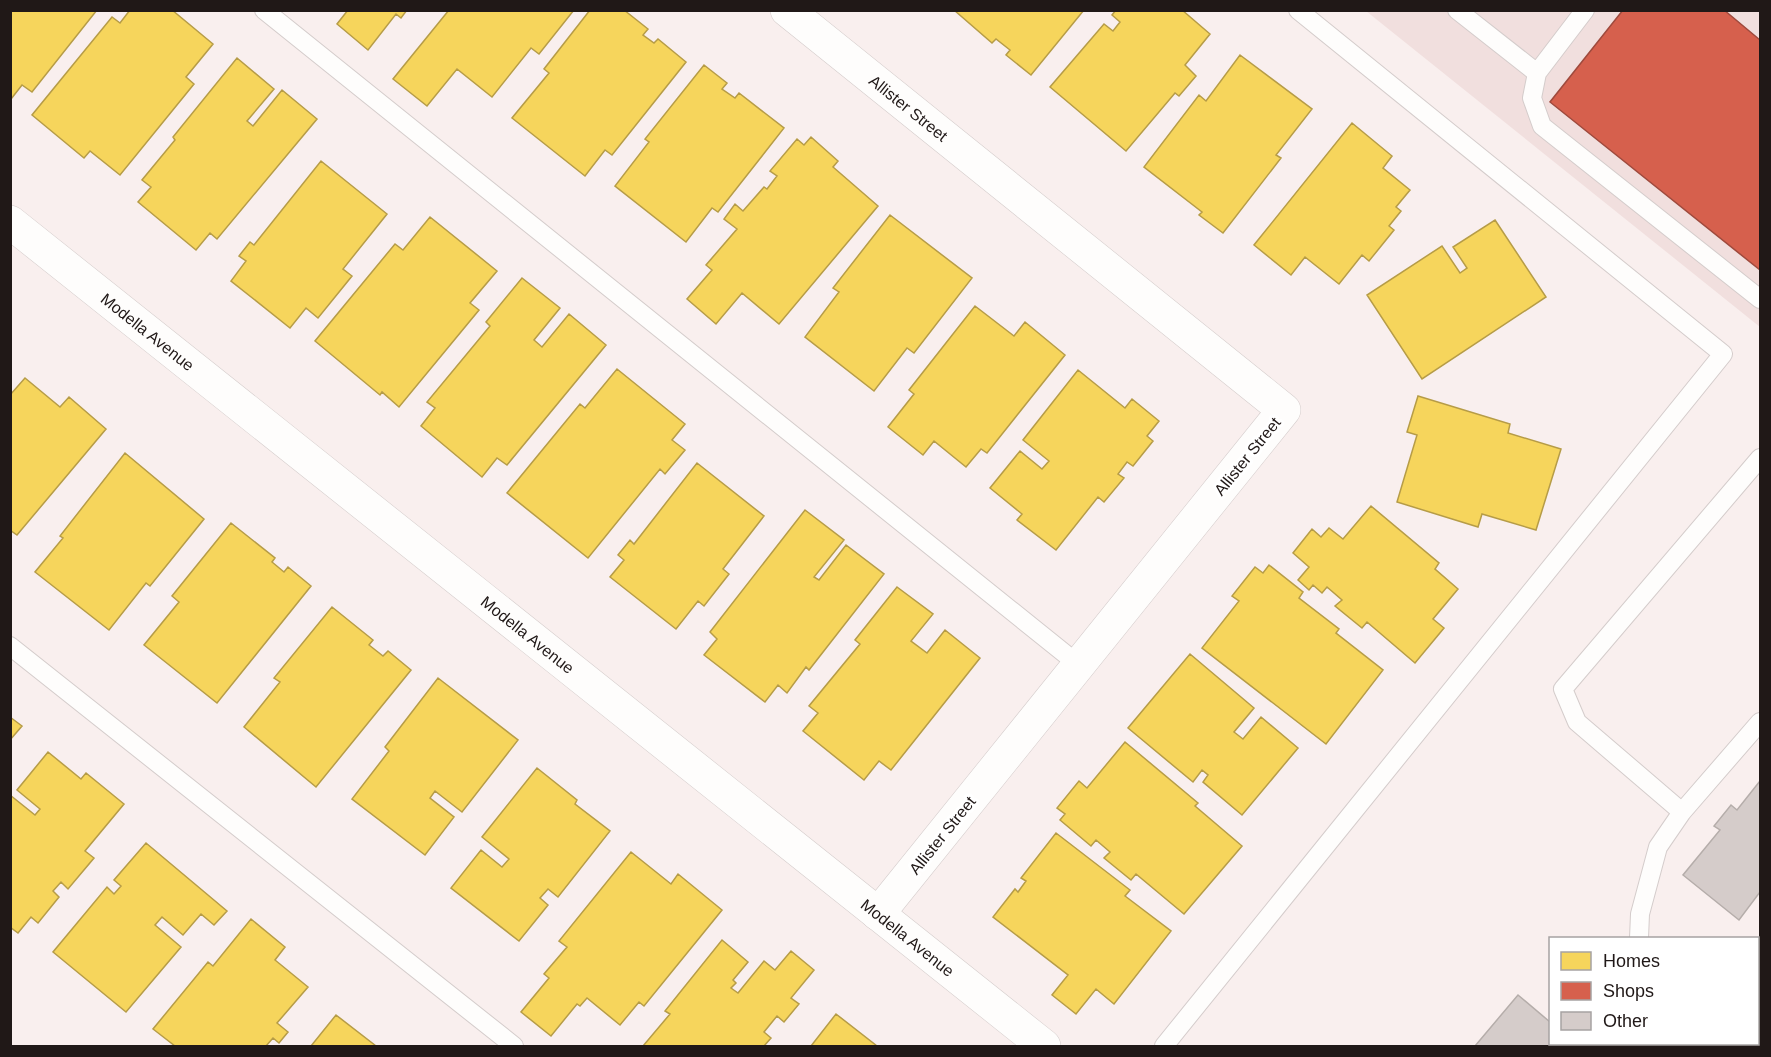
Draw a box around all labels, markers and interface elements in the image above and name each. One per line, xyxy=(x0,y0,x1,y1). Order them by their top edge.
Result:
street label: Allister Street xyxy=(866,72,951,145)
street label: Modella Avenue xyxy=(98,290,197,374)
street label: Allister Street xyxy=(1211,414,1284,499)
street label: Modella Avenue xyxy=(478,593,577,677)
street label: Allister Street xyxy=(906,793,979,878)
street label: Modella Avenue xyxy=(858,896,957,980)
legend xyxy=(1549,937,1759,1045)
text: Homes xyxy=(1603,951,1660,971)
text: Shops xyxy=(1603,981,1654,1001)
text: Other xyxy=(1603,1011,1648,1031)

